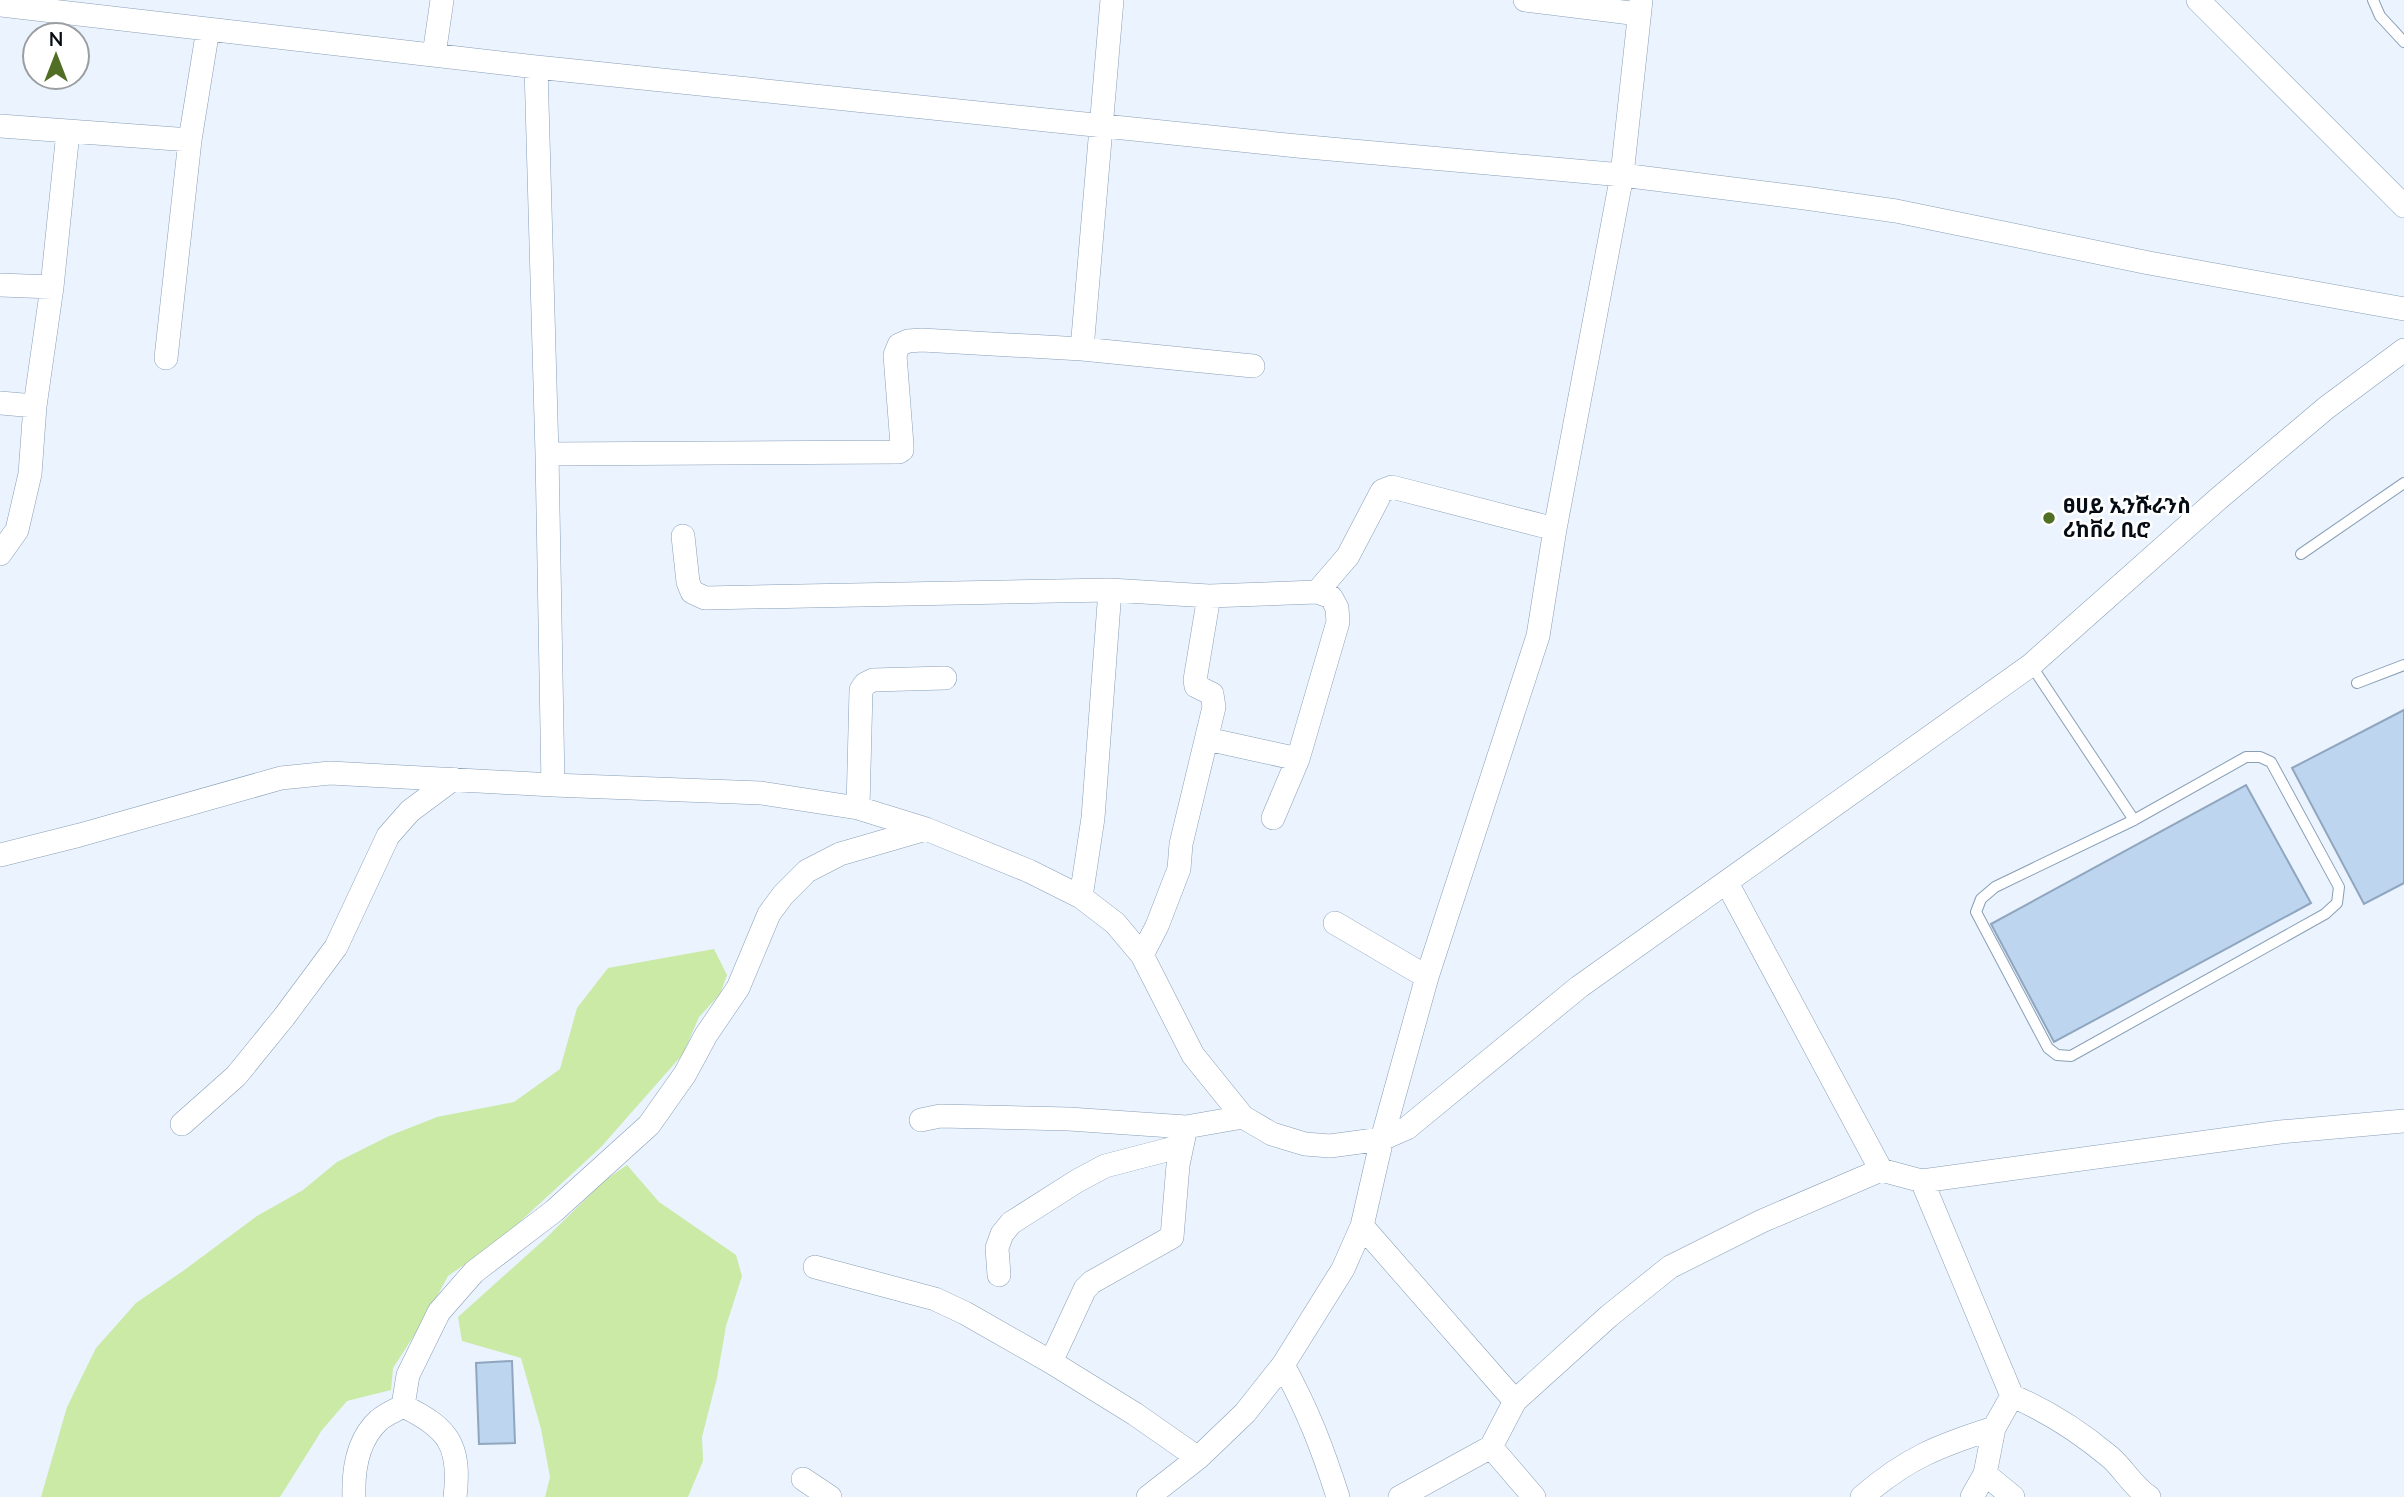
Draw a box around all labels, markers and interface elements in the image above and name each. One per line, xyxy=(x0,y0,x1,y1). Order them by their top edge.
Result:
north arrow xyxy=(21,21,91,91)
text: N xyxy=(49,27,63,50)
place label: ፀሀይ ኢንሹራንስ ሪከቨሪ ቢሮ xyxy=(2063,492,2191,541)
marker: ፀሀይ ኢንሹራንስ ሪከቨሪ ቢሮ xyxy=(2041,510,2057,526)

